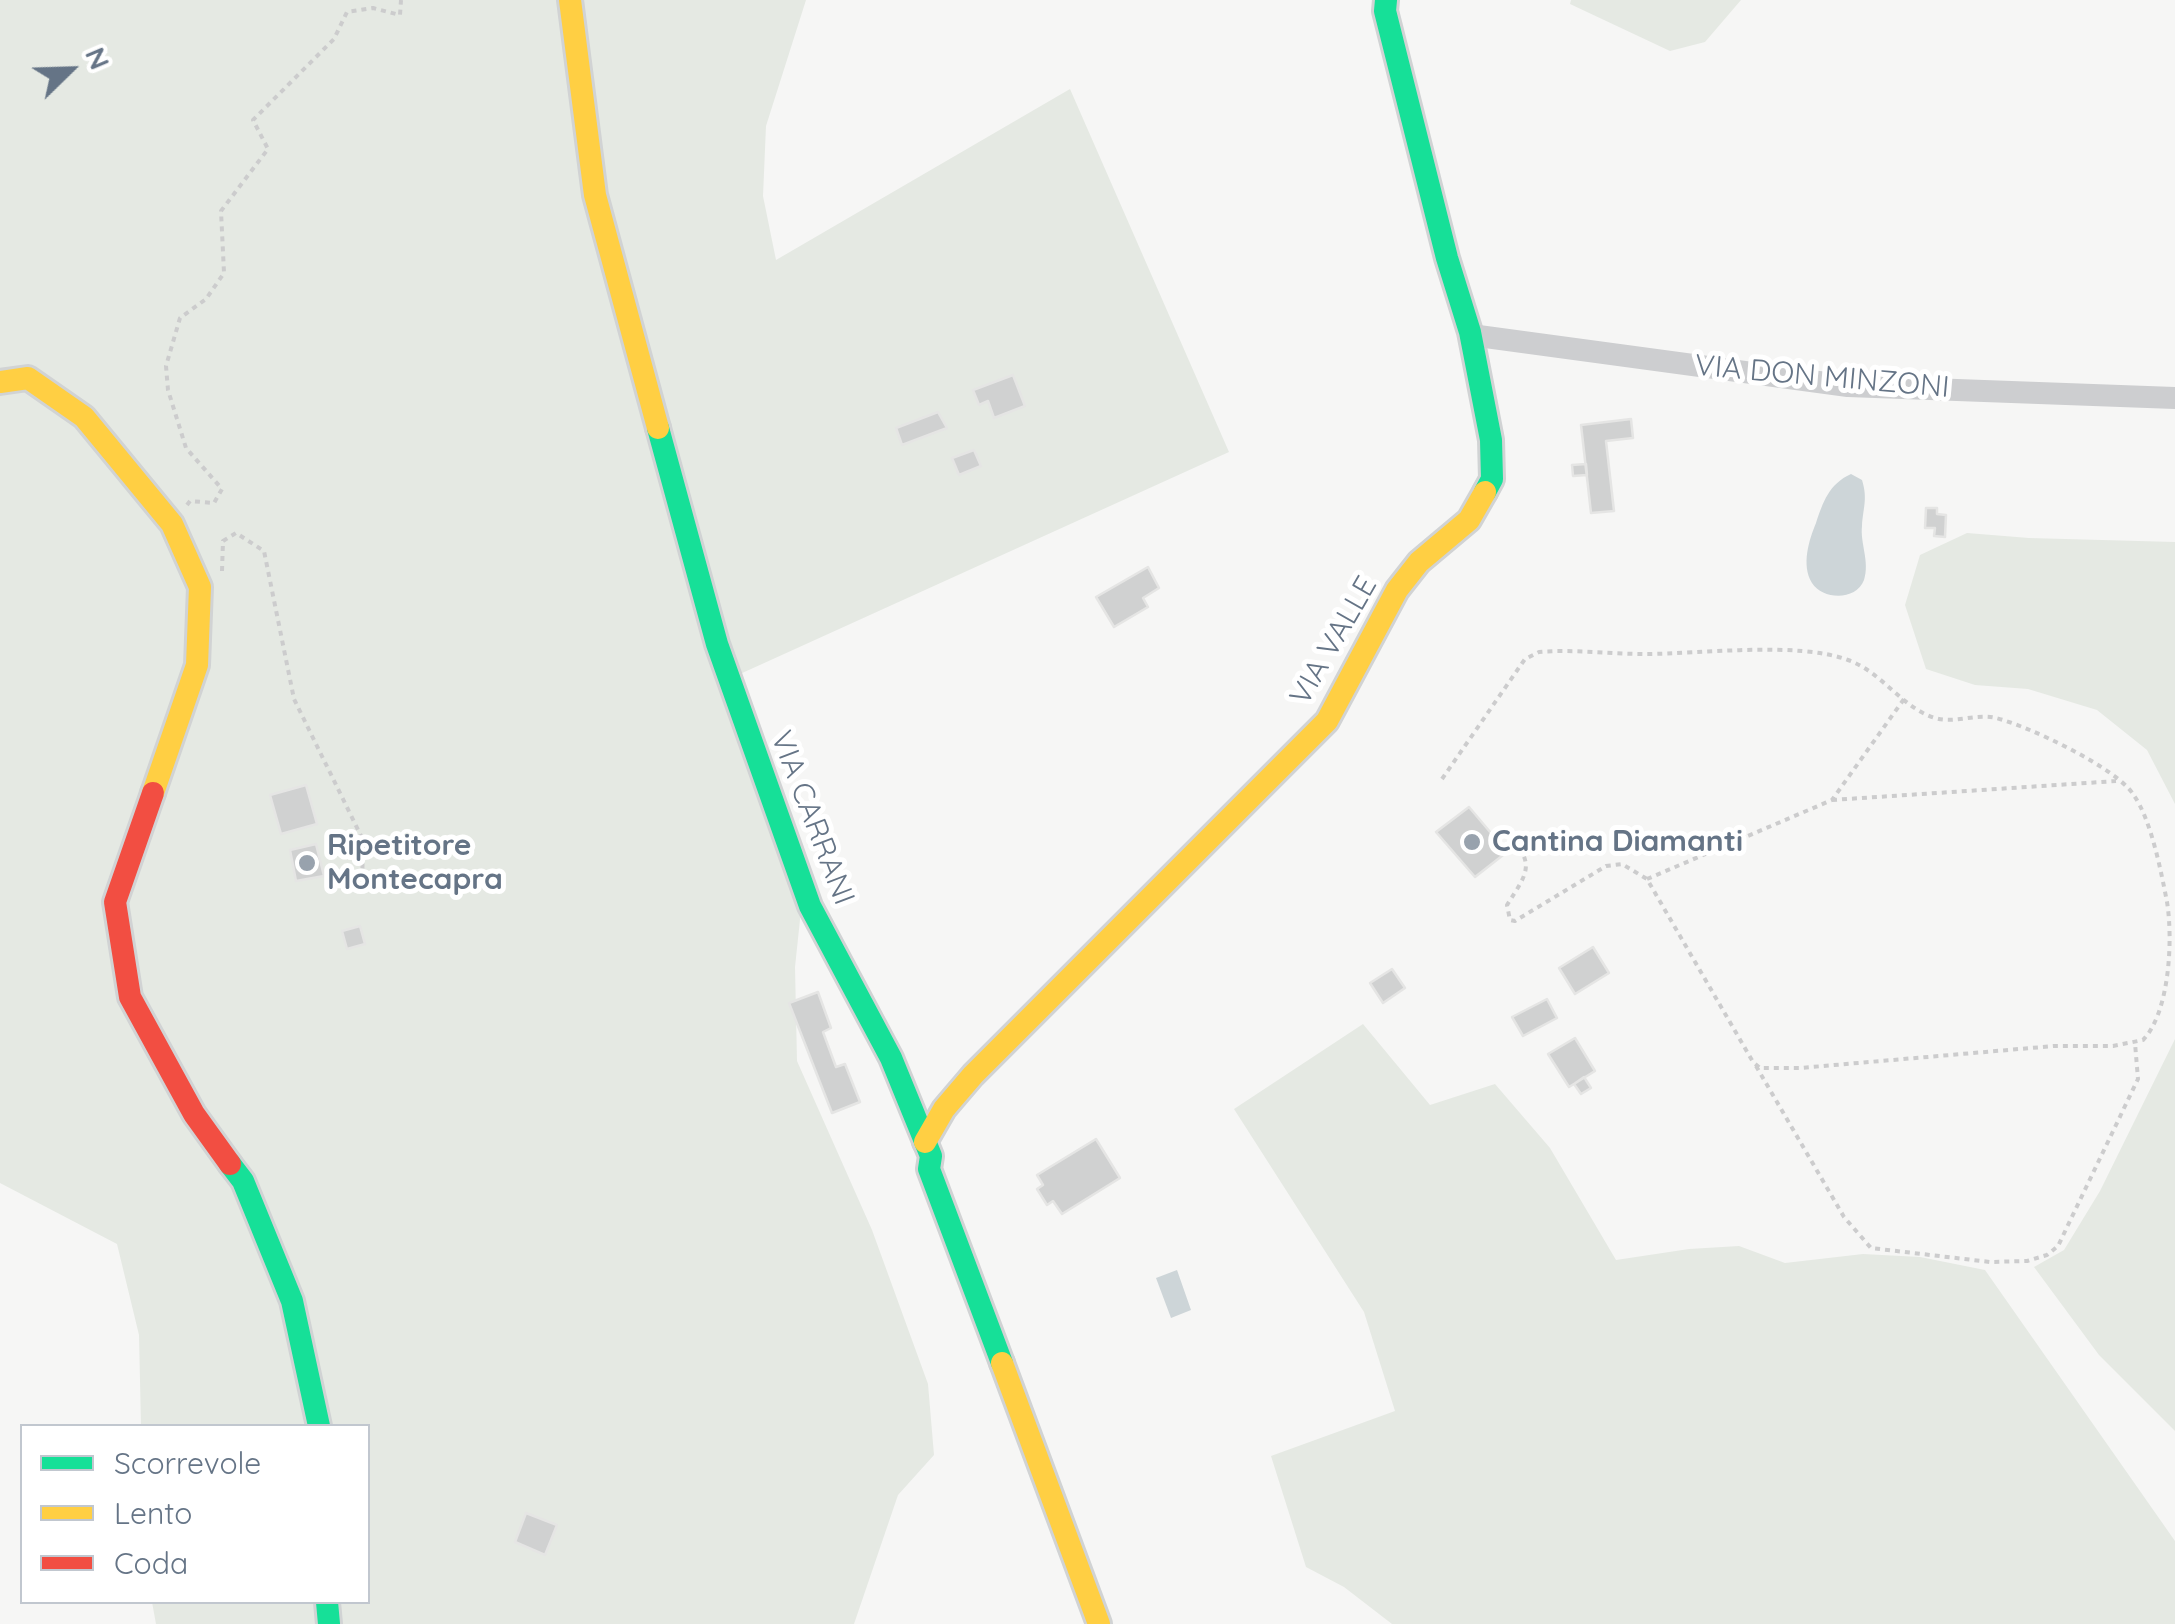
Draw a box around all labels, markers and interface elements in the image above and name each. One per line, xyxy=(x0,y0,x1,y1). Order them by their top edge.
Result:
north arrow xyxy=(20,20,120,120)
text: N xyxy=(78,42,118,74)
street label: VIA DON MINZONI xyxy=(1693,348,1951,406)
street label: VIA VALLE xyxy=(1283,570,1385,712)
street label: VIA CARRANI xyxy=(762,726,862,910)
place label: Cantina Diamanti xyxy=(1492,824,1743,860)
place label: Ripetitore Montecapra xyxy=(327,828,503,898)
marker: Cantina Diamanti xyxy=(1461,831,1483,853)
marker: Ripetitore Montecapra xyxy=(296,852,318,874)
legend xyxy=(20,1424,370,1604)
text: Scorrevole xyxy=(114,1444,261,1482)
text: Lento xyxy=(114,1494,192,1532)
text: Coda xyxy=(114,1544,188,1582)

